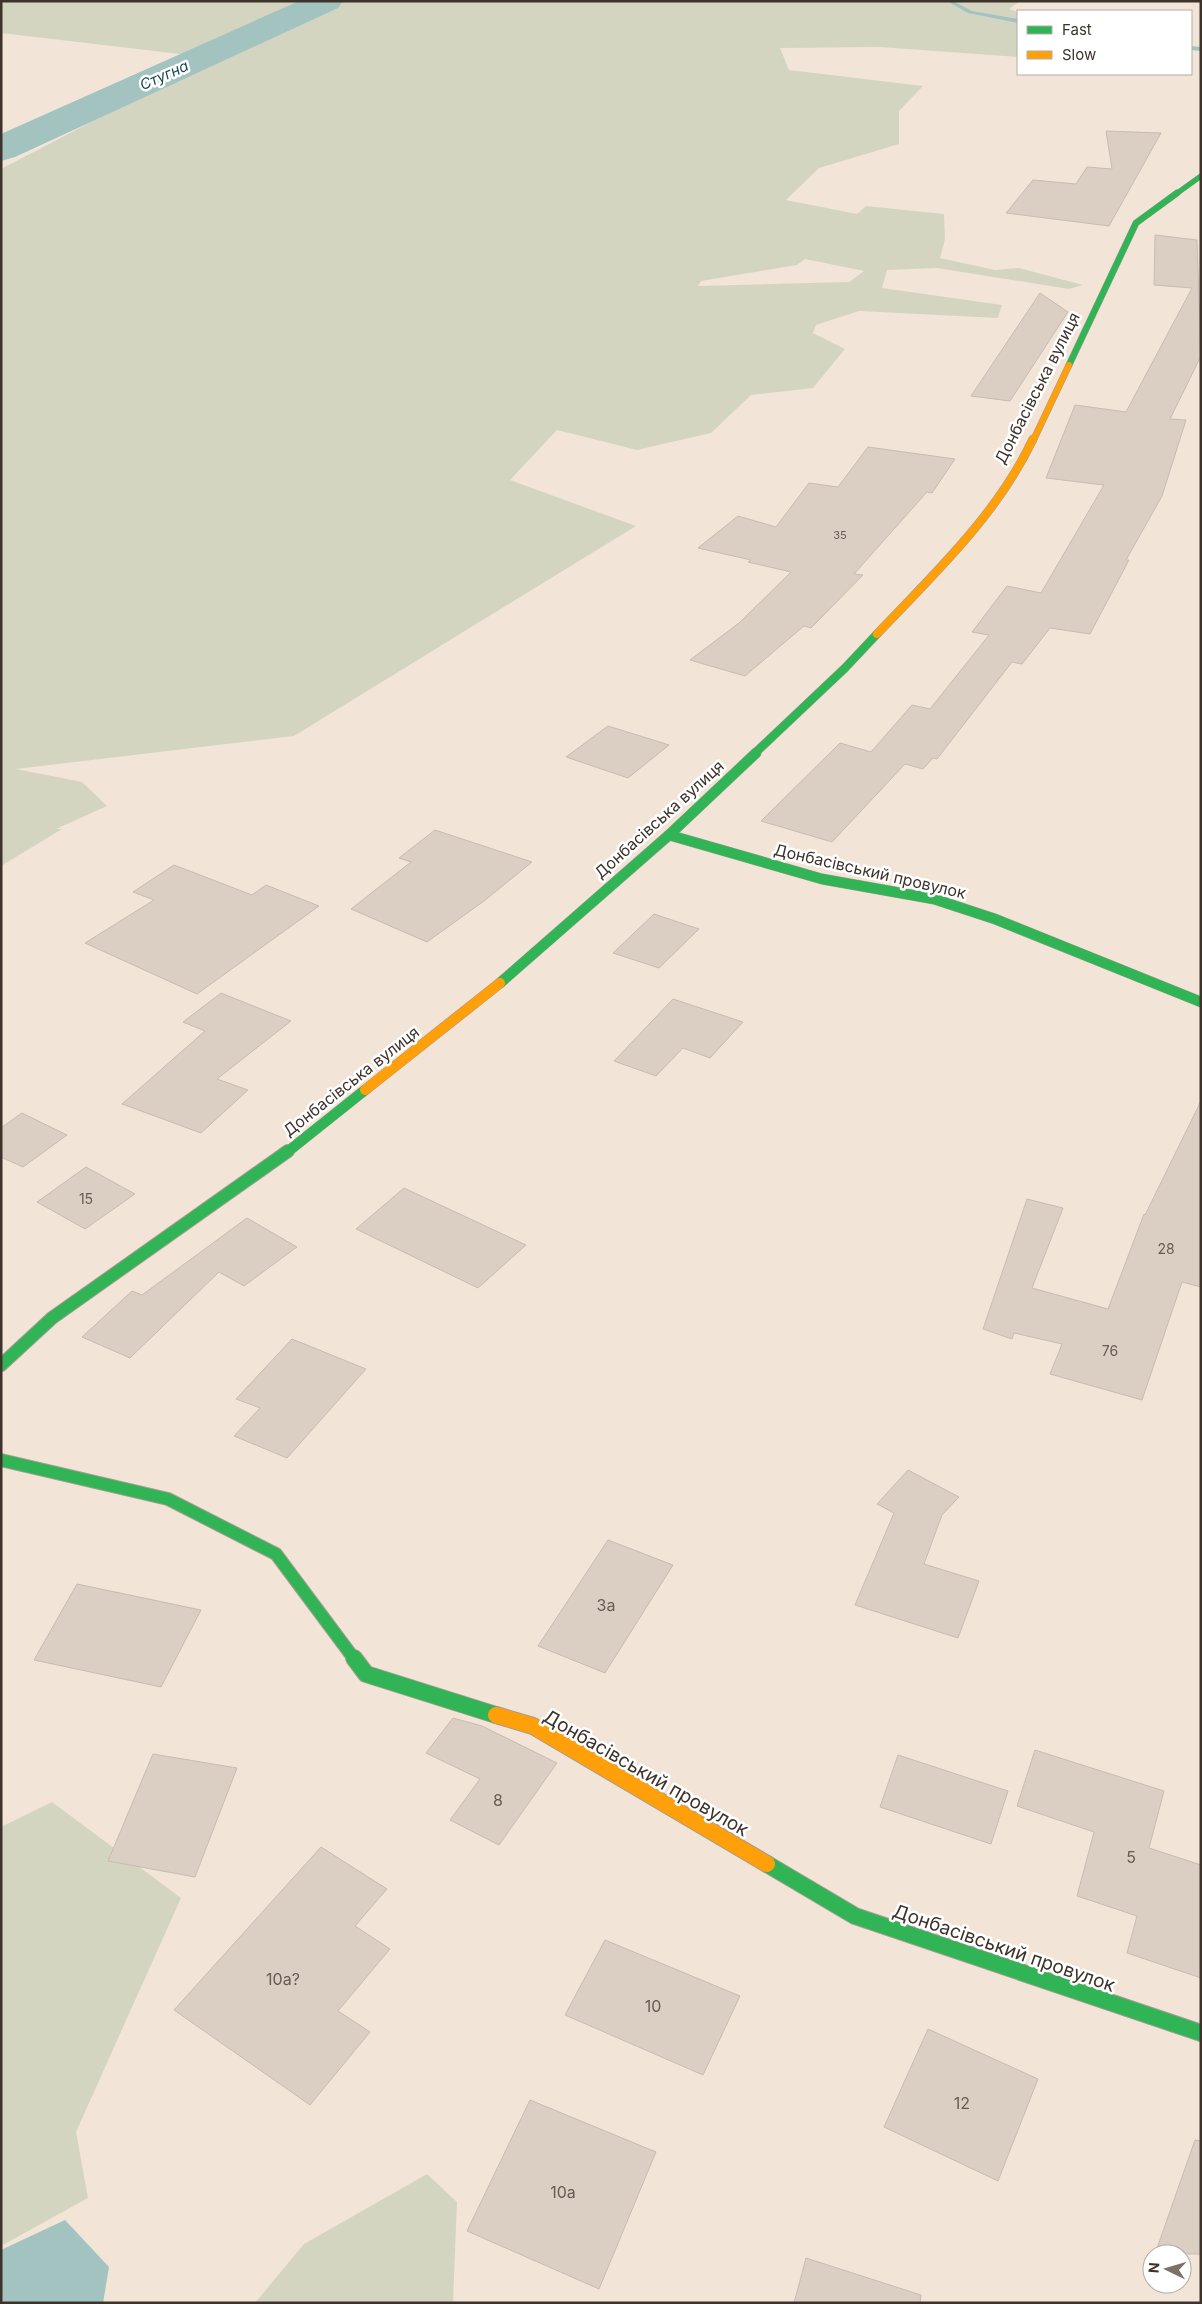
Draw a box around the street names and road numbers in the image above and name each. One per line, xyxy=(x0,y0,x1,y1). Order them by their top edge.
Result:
street label: Донбасівська вулиця xyxy=(990,309,1084,467)
street label: Донбасівська вулиця xyxy=(590,756,728,882)
street label: Донбасівський провулок xyxy=(772,839,968,903)
street label: Донбасівська вулиця xyxy=(279,1022,423,1140)
street label: Донбасівський провулок xyxy=(539,1705,753,1842)
street label: Донбасівський провулок xyxy=(890,1899,1119,1997)

